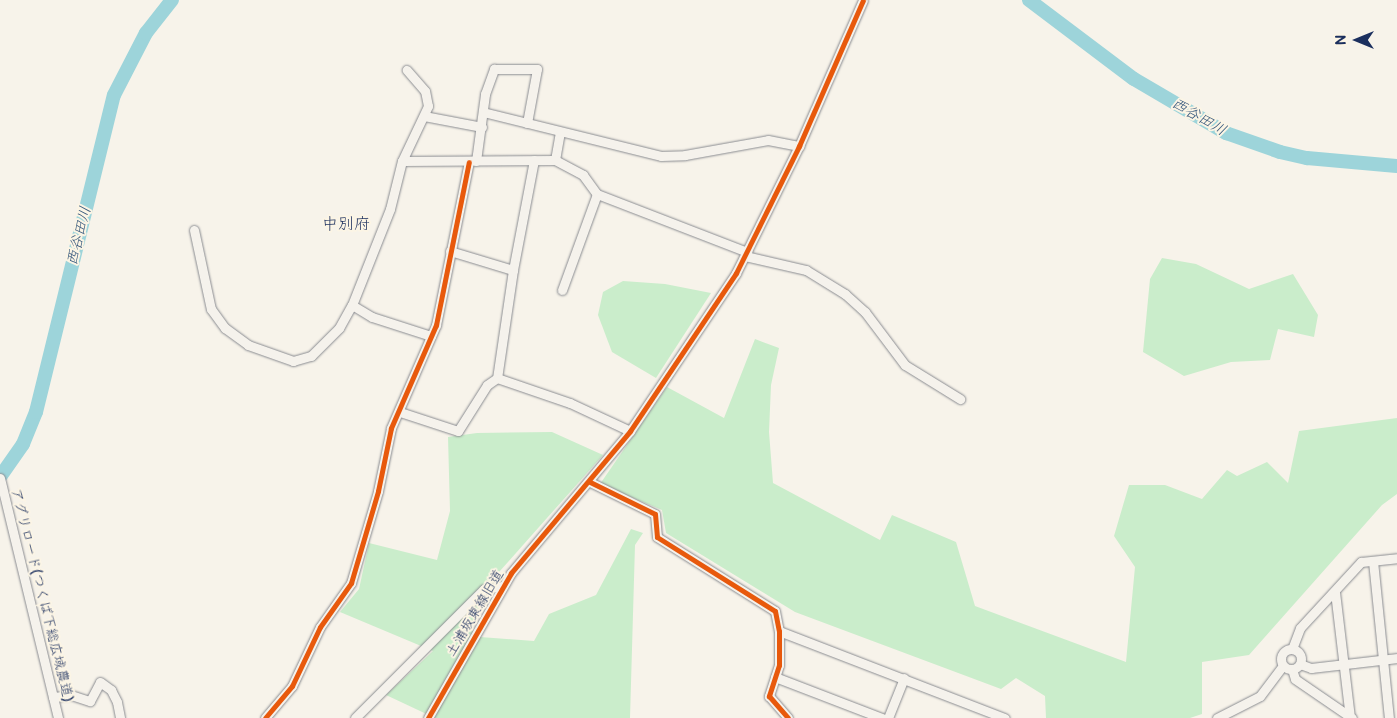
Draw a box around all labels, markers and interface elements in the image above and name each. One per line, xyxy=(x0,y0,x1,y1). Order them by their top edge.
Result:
north arrow xyxy=(1332,15,1382,65)
text: N xyxy=(1333,35,1350,45)
water label: 西谷田川 xyxy=(1169,94,1229,140)
water label: 西谷田川 xyxy=(63,205,95,267)
district label: 中別府 xyxy=(322,215,370,235)
street label: アグリロード(つくば下総広域農道) xyxy=(7,486,77,704)
street label: 土浦坂東線旧道 xyxy=(443,567,507,659)

